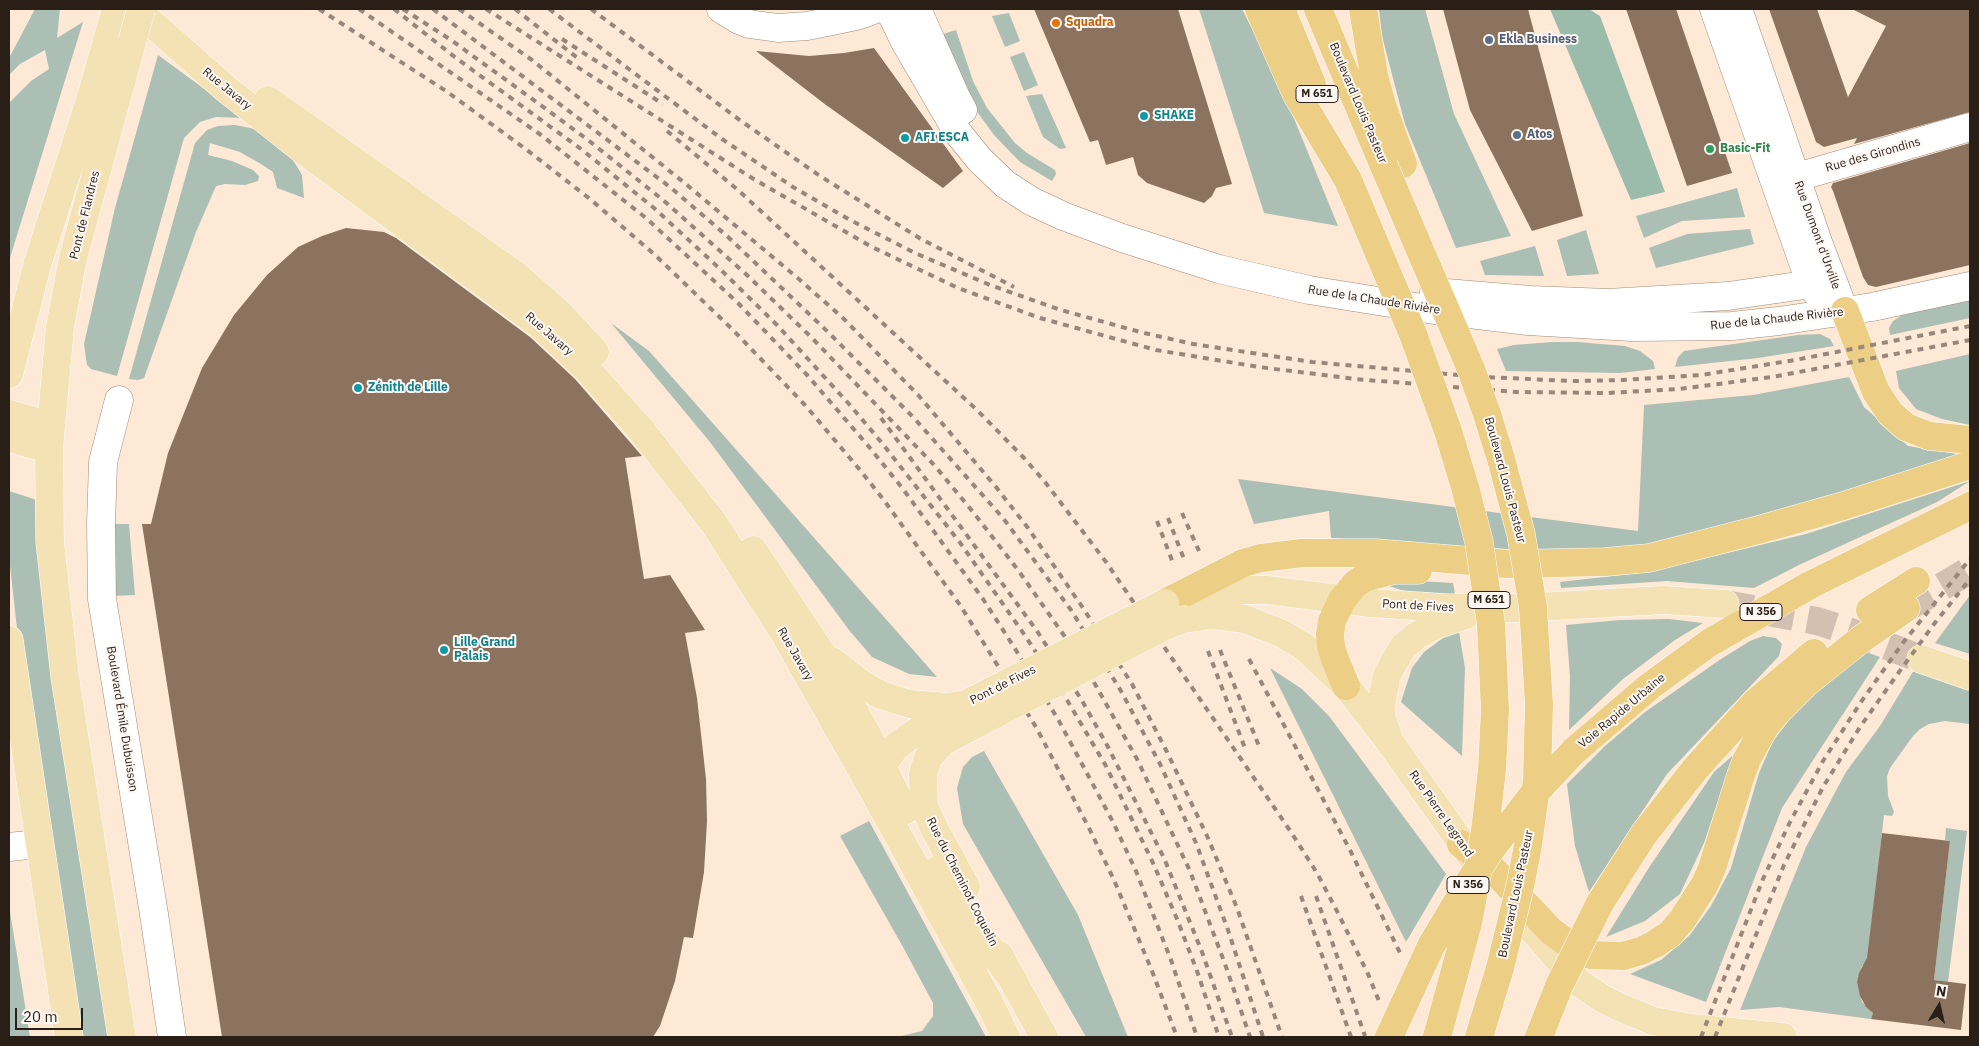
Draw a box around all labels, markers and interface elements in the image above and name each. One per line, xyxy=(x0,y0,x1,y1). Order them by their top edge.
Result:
place label: Squadra xyxy=(1066,16,1114,30)
marker: Squadra xyxy=(1050,17,1062,29)
place label: Ekla Business xyxy=(1499,33,1577,47)
marker: Ekla Business xyxy=(1483,34,1495,46)
street label: Boulevard Louis Pasteur xyxy=(1326,40,1390,166)
street label: Rue Javary xyxy=(200,65,254,113)
road number: M 651 xyxy=(1296,86,1338,102)
place label: SHAKE xyxy=(1154,109,1194,123)
marker: SHAKE xyxy=(1138,110,1150,122)
place label: Atos xyxy=(1527,128,1552,142)
marker: Atos xyxy=(1511,129,1523,141)
place label: AFI ESCA xyxy=(915,131,969,145)
marker: AFI ESCA xyxy=(899,132,911,144)
street label: Rue des Girondins xyxy=(1824,135,1922,175)
place label: Basic-Fit xyxy=(1720,142,1770,156)
marker: Basic-Fit xyxy=(1704,143,1716,155)
street label: Pont de Flandres xyxy=(67,169,103,261)
street label: Rue Dumont d'Urville xyxy=(1791,179,1843,291)
street label: Rue de la Chaude Rivière xyxy=(1307,282,1441,318)
street label: Rue de la Chaude Rivière xyxy=(1710,305,1844,333)
street label: Rue Javary xyxy=(522,309,576,359)
place label: Zénith de Lille xyxy=(368,381,448,395)
marker: Zénith de Lille xyxy=(352,382,364,394)
street label: Boulevard Louis Pasteur xyxy=(1481,415,1529,545)
road number: M 651 xyxy=(1468,592,1510,608)
street label: Pont de Fives xyxy=(1382,597,1454,615)
road number: N 356 xyxy=(1740,604,1782,620)
street label: Rue Javary xyxy=(774,625,816,683)
place label: Lille Grand Palais xyxy=(454,636,515,664)
marker: Lille Grand Palais xyxy=(438,644,450,656)
street label: Boulevard Émile Dubuisson xyxy=(103,645,141,793)
street label: Pont de Fives xyxy=(968,662,1038,708)
street label: Voie Rapide Urbaine xyxy=(1576,671,1668,751)
street label: Rue Pierre Legrand xyxy=(1406,768,1476,860)
street label: Rue du Cheminot Coquelin xyxy=(923,815,1001,949)
street label: Boulevard Louis Pasteur xyxy=(1495,829,1537,959)
road number: N 356 xyxy=(1447,876,1489,894)
north arrow xyxy=(1914,981,1964,1031)
text: N xyxy=(1935,982,1948,1001)
scale bar xyxy=(18,998,85,1030)
text: 20 m xyxy=(23,1007,58,1026)

